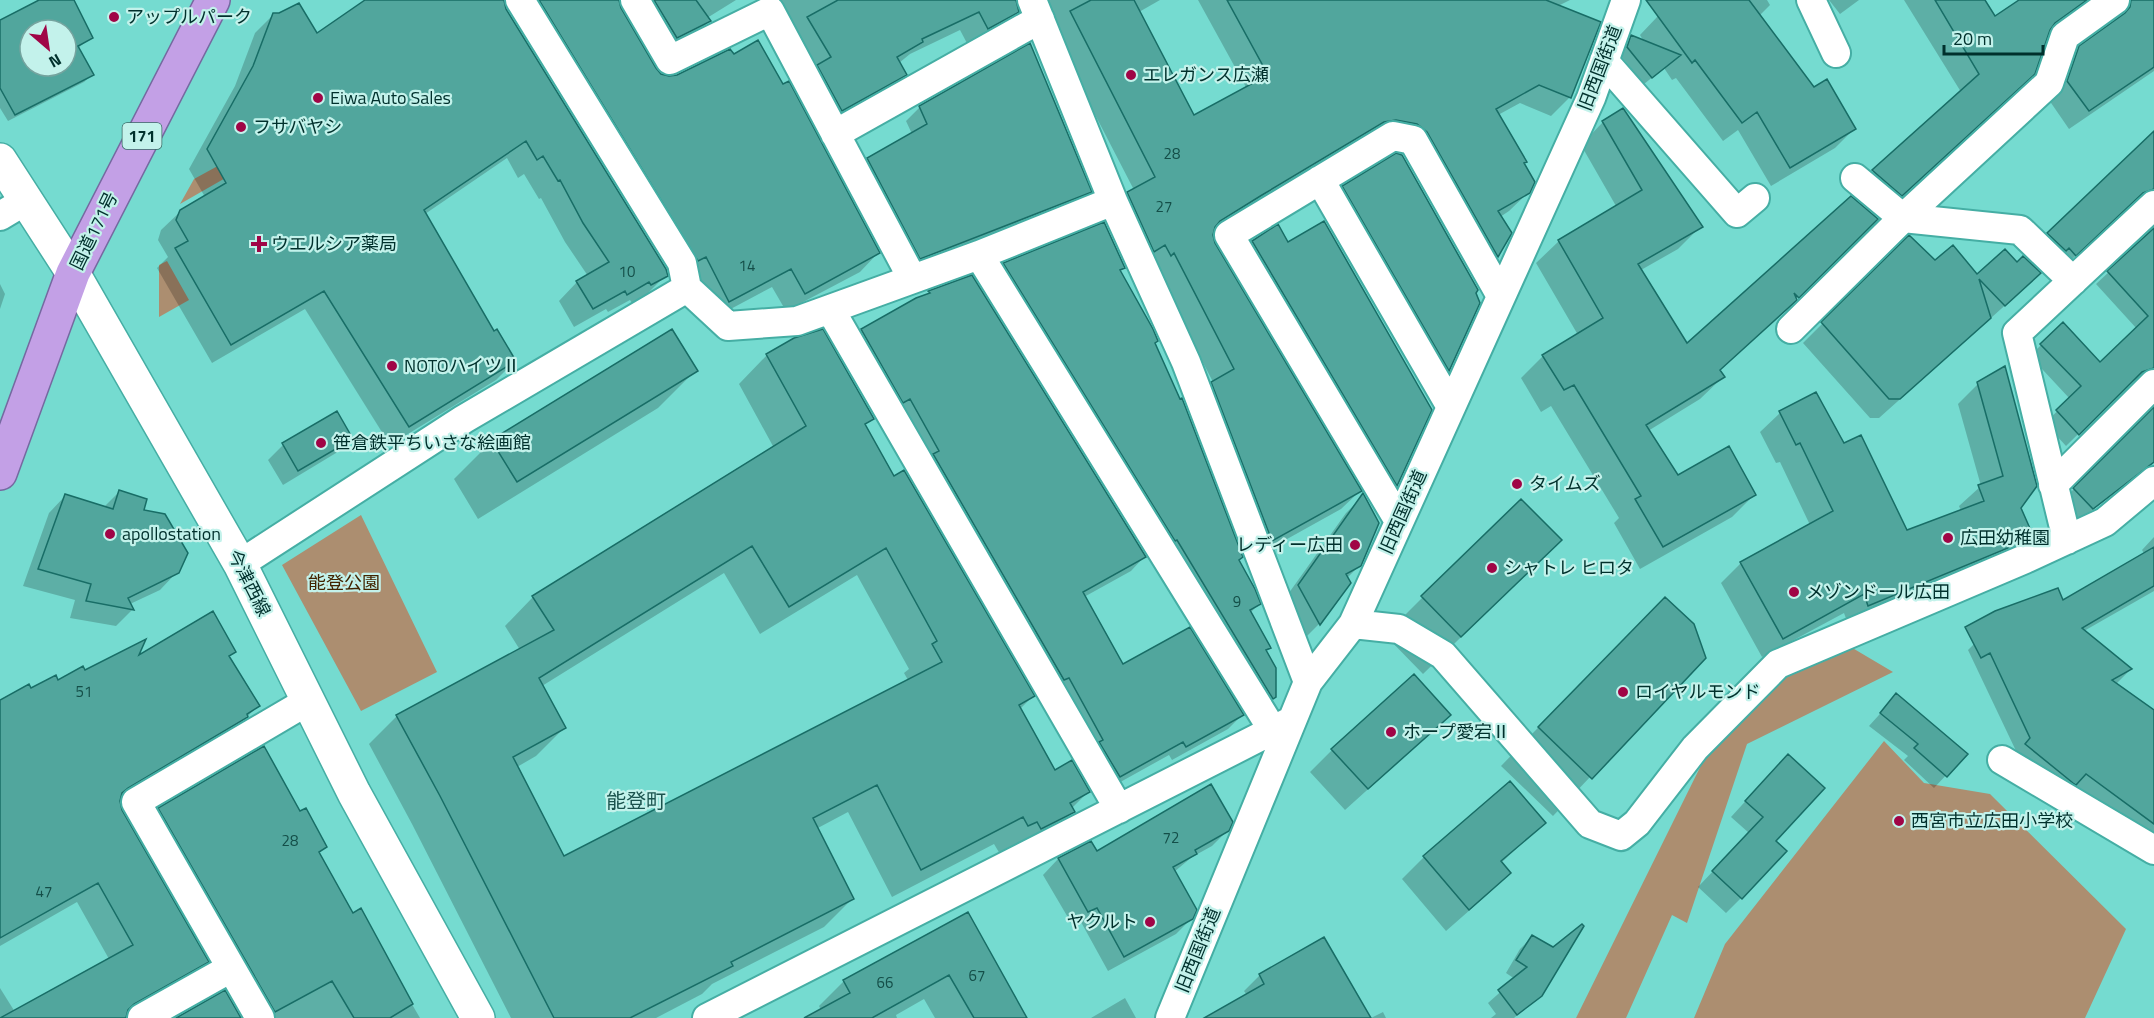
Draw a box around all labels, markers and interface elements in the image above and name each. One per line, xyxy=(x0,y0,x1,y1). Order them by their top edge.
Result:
place label: アップルパーク xyxy=(126,3,252,30)
marker: アップルパーク xyxy=(107,10,121,24)
north arrow xyxy=(18,18,78,78)
scale bar xyxy=(1944,18,2043,56)
street label: 旧西国街道 xyxy=(1571,21,1628,115)
text: 20 m xyxy=(1953,25,1992,52)
text: N xyxy=(45,48,66,74)
place label: エレガンス広瀬 xyxy=(1143,61,1269,88)
marker: エレガンス広瀬 xyxy=(1124,68,1138,82)
place label: Eiwa Auto Sales xyxy=(330,84,451,111)
marker: Eiwa Auto Sales xyxy=(311,91,325,105)
place label: フサバヤシ xyxy=(253,113,342,140)
marker: フサバヤシ xyxy=(234,120,248,134)
road number: 171 xyxy=(122,123,162,149)
house number: 28 xyxy=(1164,142,1180,165)
street label: 国道171号 xyxy=(63,187,124,275)
house number: 27 xyxy=(1156,195,1172,218)
place label: ウエルシア薬局 xyxy=(271,230,397,257)
marker: ウエルシア薬局 xyxy=(252,237,266,251)
house number: 14 xyxy=(739,254,755,277)
house number: 10 xyxy=(619,260,635,283)
place label: NOTOハイツⅡ xyxy=(404,352,520,379)
marker: NOTOハイツⅡ xyxy=(385,359,399,373)
place label: 笹倉鉄平ちいさな絵画館 xyxy=(333,429,531,456)
marker: 笹倉鉄平ちいさな絵画館 xyxy=(314,436,328,450)
street label: 旧西国街道 xyxy=(1372,465,1433,558)
place label: タイムズ xyxy=(1529,470,1601,497)
marker: タイムズ xyxy=(1510,477,1524,491)
place label: apollostation xyxy=(122,520,221,547)
place label: 広田幼稚園 xyxy=(1960,524,2050,551)
marker: apollostation xyxy=(103,527,117,541)
place label: レディー広田 xyxy=(1236,531,1343,558)
marker: 広田幼稚園 xyxy=(1941,531,1955,545)
marker: レディー広田 xyxy=(1348,538,1362,552)
street label: 今津西線 xyxy=(221,545,278,621)
place label: シャトレ ヒロタ xyxy=(1504,554,1634,581)
marker: シャトレ ヒロタ xyxy=(1485,561,1499,575)
park label: 能登公園 xyxy=(308,569,380,596)
place label: メゾンドール広田 xyxy=(1806,578,1950,605)
marker: メゾンドール広田 xyxy=(1787,585,1801,599)
house number: 9 xyxy=(1233,590,1241,613)
place label: ロイヤルモンド xyxy=(1635,678,1760,705)
house number: 51 xyxy=(76,680,92,703)
marker: ロイヤルモンド xyxy=(1616,685,1630,699)
place label: ホープ愛宕Ⅱ xyxy=(1403,718,1510,745)
marker: ホープ愛宕Ⅱ xyxy=(1384,725,1398,739)
district label: 能登町 xyxy=(606,785,666,816)
place label: 西宮市立広田小学校 xyxy=(1911,807,2073,834)
marker: 西宮市立広田小学校 xyxy=(1892,814,1906,828)
house number: 72 xyxy=(1163,826,1179,849)
house number: 28 xyxy=(282,829,298,852)
house number: 47 xyxy=(36,880,52,903)
street label: 旧西国街道 xyxy=(1168,903,1227,997)
place label: ヤクルト xyxy=(1067,908,1138,935)
marker: ヤクルト xyxy=(1143,915,1157,929)
house number: 67 xyxy=(969,964,985,987)
house number: 66 xyxy=(877,971,893,994)

